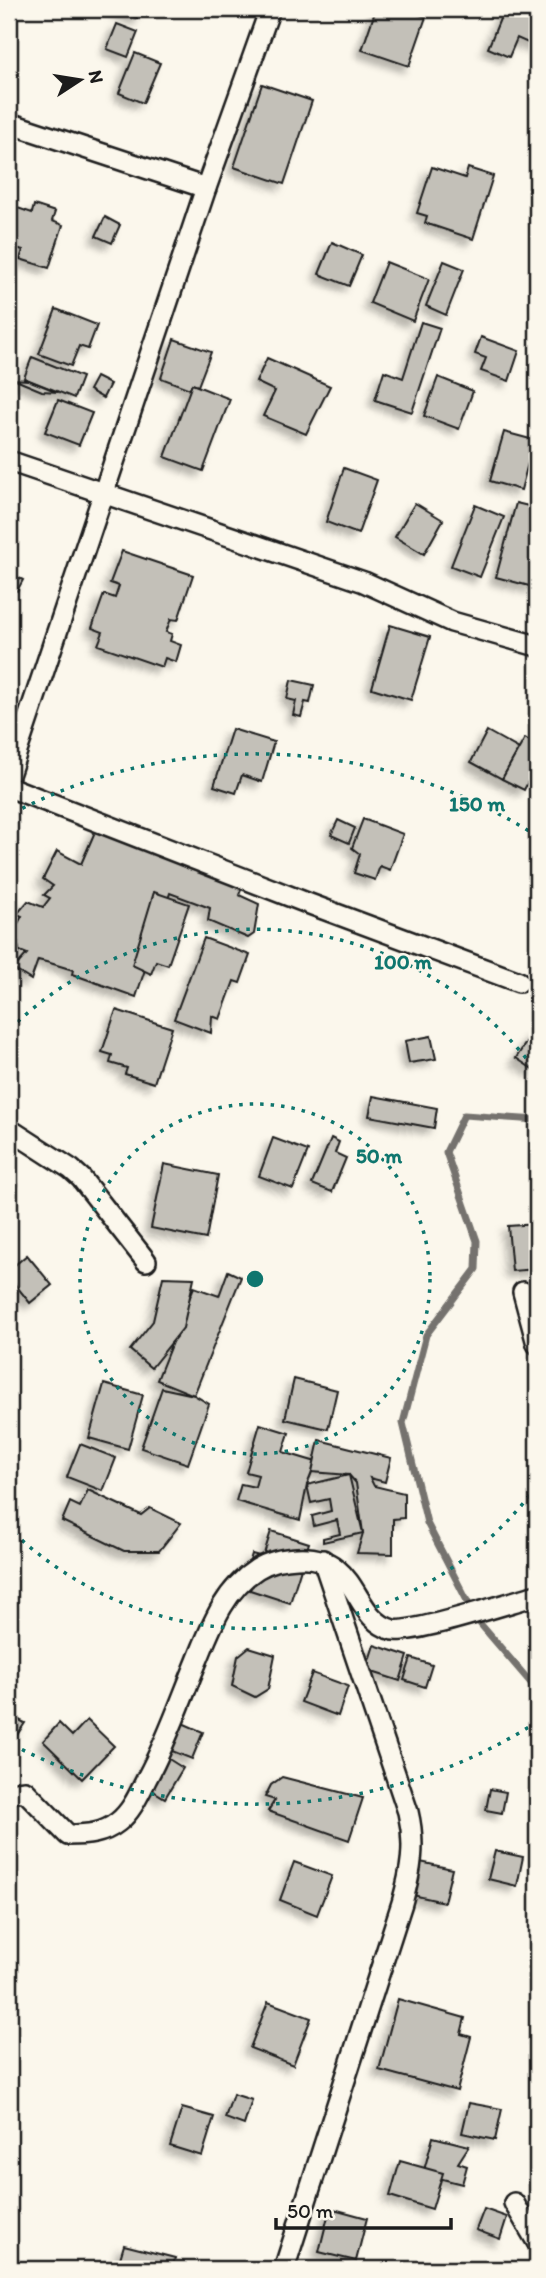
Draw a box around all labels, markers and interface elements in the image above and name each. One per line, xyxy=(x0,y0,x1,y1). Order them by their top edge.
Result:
north arrow xyxy=(46,46,116,116)
text: N xyxy=(84,68,109,85)
text: 150 m xyxy=(449,791,505,816)
text: 100 m xyxy=(374,949,432,974)
text: 50 m xyxy=(356,1143,403,1168)
centre of rings xyxy=(243,1267,267,1291)
scale bar xyxy=(276,2187,452,2231)
text: 50 m xyxy=(287,2198,334,2223)

